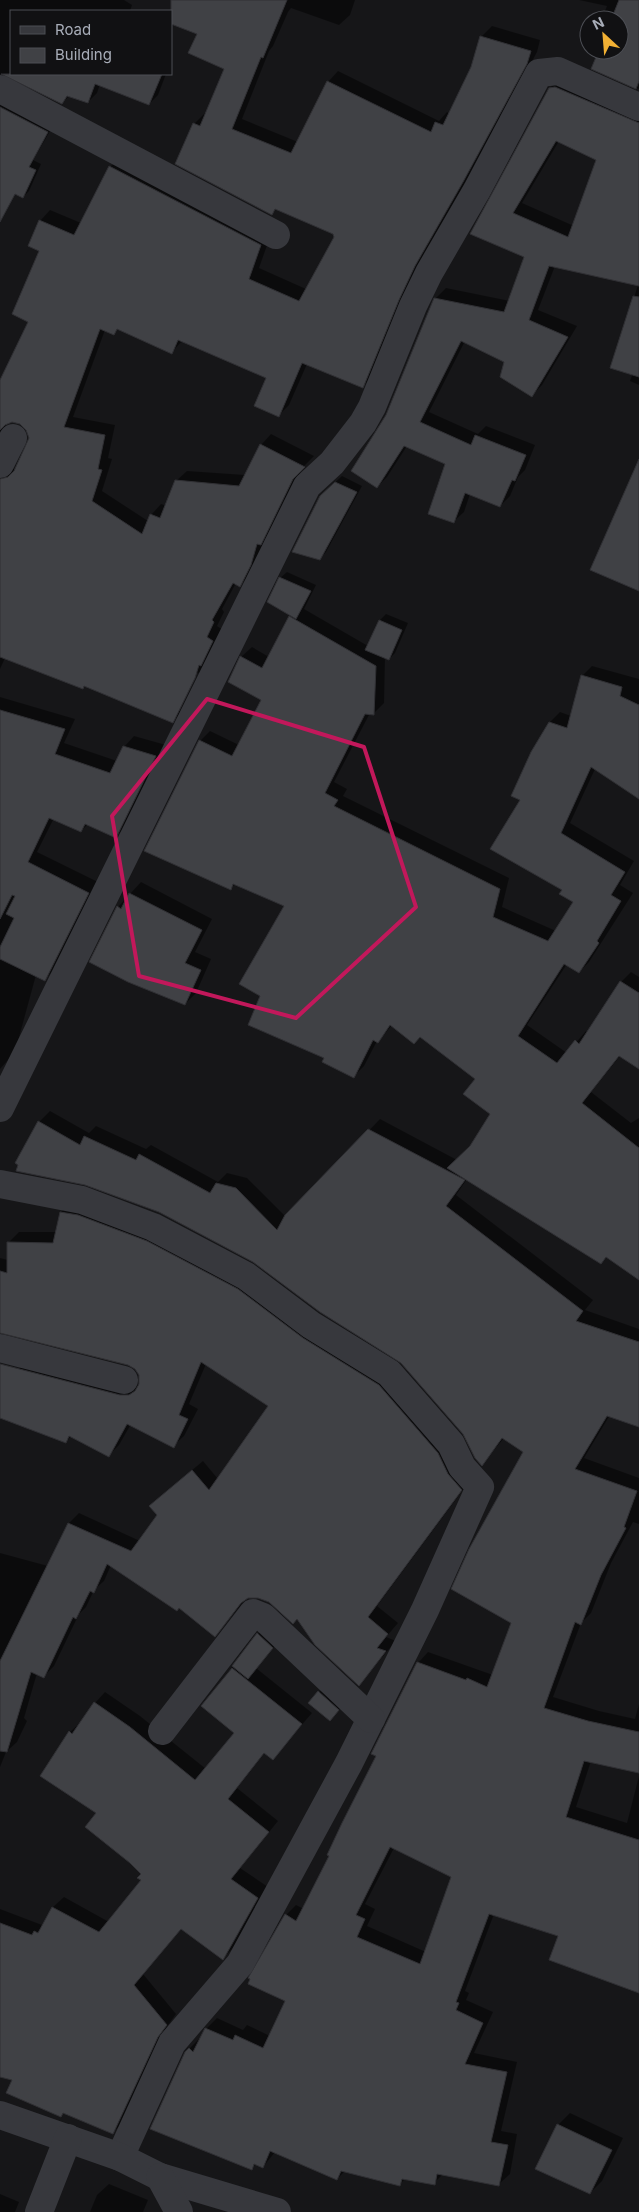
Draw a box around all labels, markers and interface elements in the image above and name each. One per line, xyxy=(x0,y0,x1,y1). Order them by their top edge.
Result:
legend xyxy=(10,10,172,75)
north arrow xyxy=(579,10,629,60)
text: N xyxy=(590,13,607,33)
text: Road xyxy=(55,20,91,39)
text: Building xyxy=(55,45,112,64)

